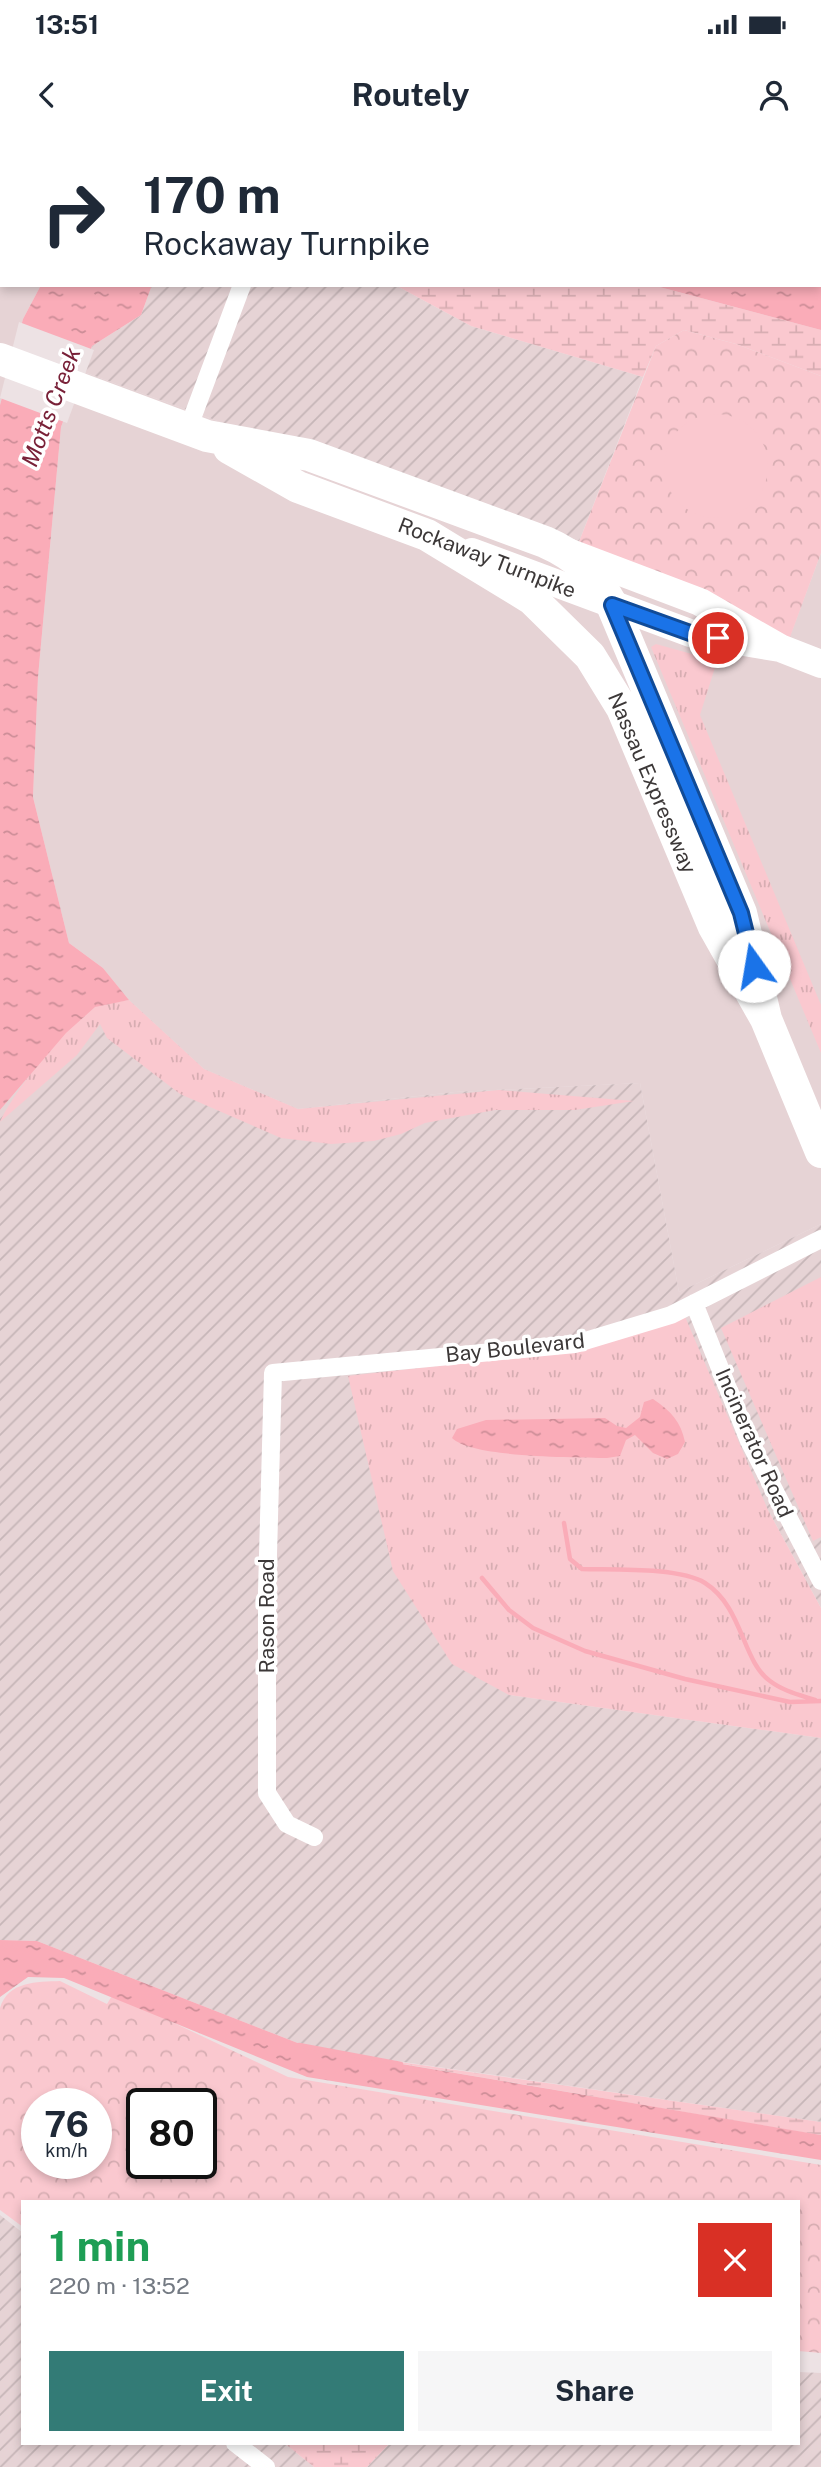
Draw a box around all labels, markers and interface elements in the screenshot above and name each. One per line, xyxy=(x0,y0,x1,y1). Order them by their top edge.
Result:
text: 13:51 xyxy=(35,9,99,40)
icon: back xyxy=(28,76,66,114)
text: Routely xyxy=(352,76,470,113)
icon: person xyxy=(755,76,793,114)
text: 170 m xyxy=(143,166,281,224)
icon: right xyxy=(28,168,119,259)
text: Rockaway Turnpike xyxy=(143,225,430,262)
water label: Motts Creek xyxy=(15,343,86,470)
street label: Rockaway Turnpike xyxy=(395,512,580,603)
pin xyxy=(688,608,748,668)
icon: arrive xyxy=(699,619,737,657)
street label: Nassau Expressway xyxy=(603,688,702,877)
position arrow xyxy=(717,929,791,1003)
street label: Bay Boulevard xyxy=(444,1328,586,1367)
street label: Incinerator Road xyxy=(710,1364,799,1521)
street label: Rason Road xyxy=(254,1559,279,1673)
speed limit sign: 80 xyxy=(126,2088,217,2179)
text: 76 xyxy=(44,2104,89,2145)
text: km/h xyxy=(45,2140,88,2161)
text: 1 min xyxy=(49,2221,150,2270)
button: close xyxy=(698,2223,772,2297)
text: 220 m · 13:52 xyxy=(49,2272,190,2299)
button: Exit xyxy=(49,2351,404,2431)
button: Share xyxy=(418,2351,772,2431)

